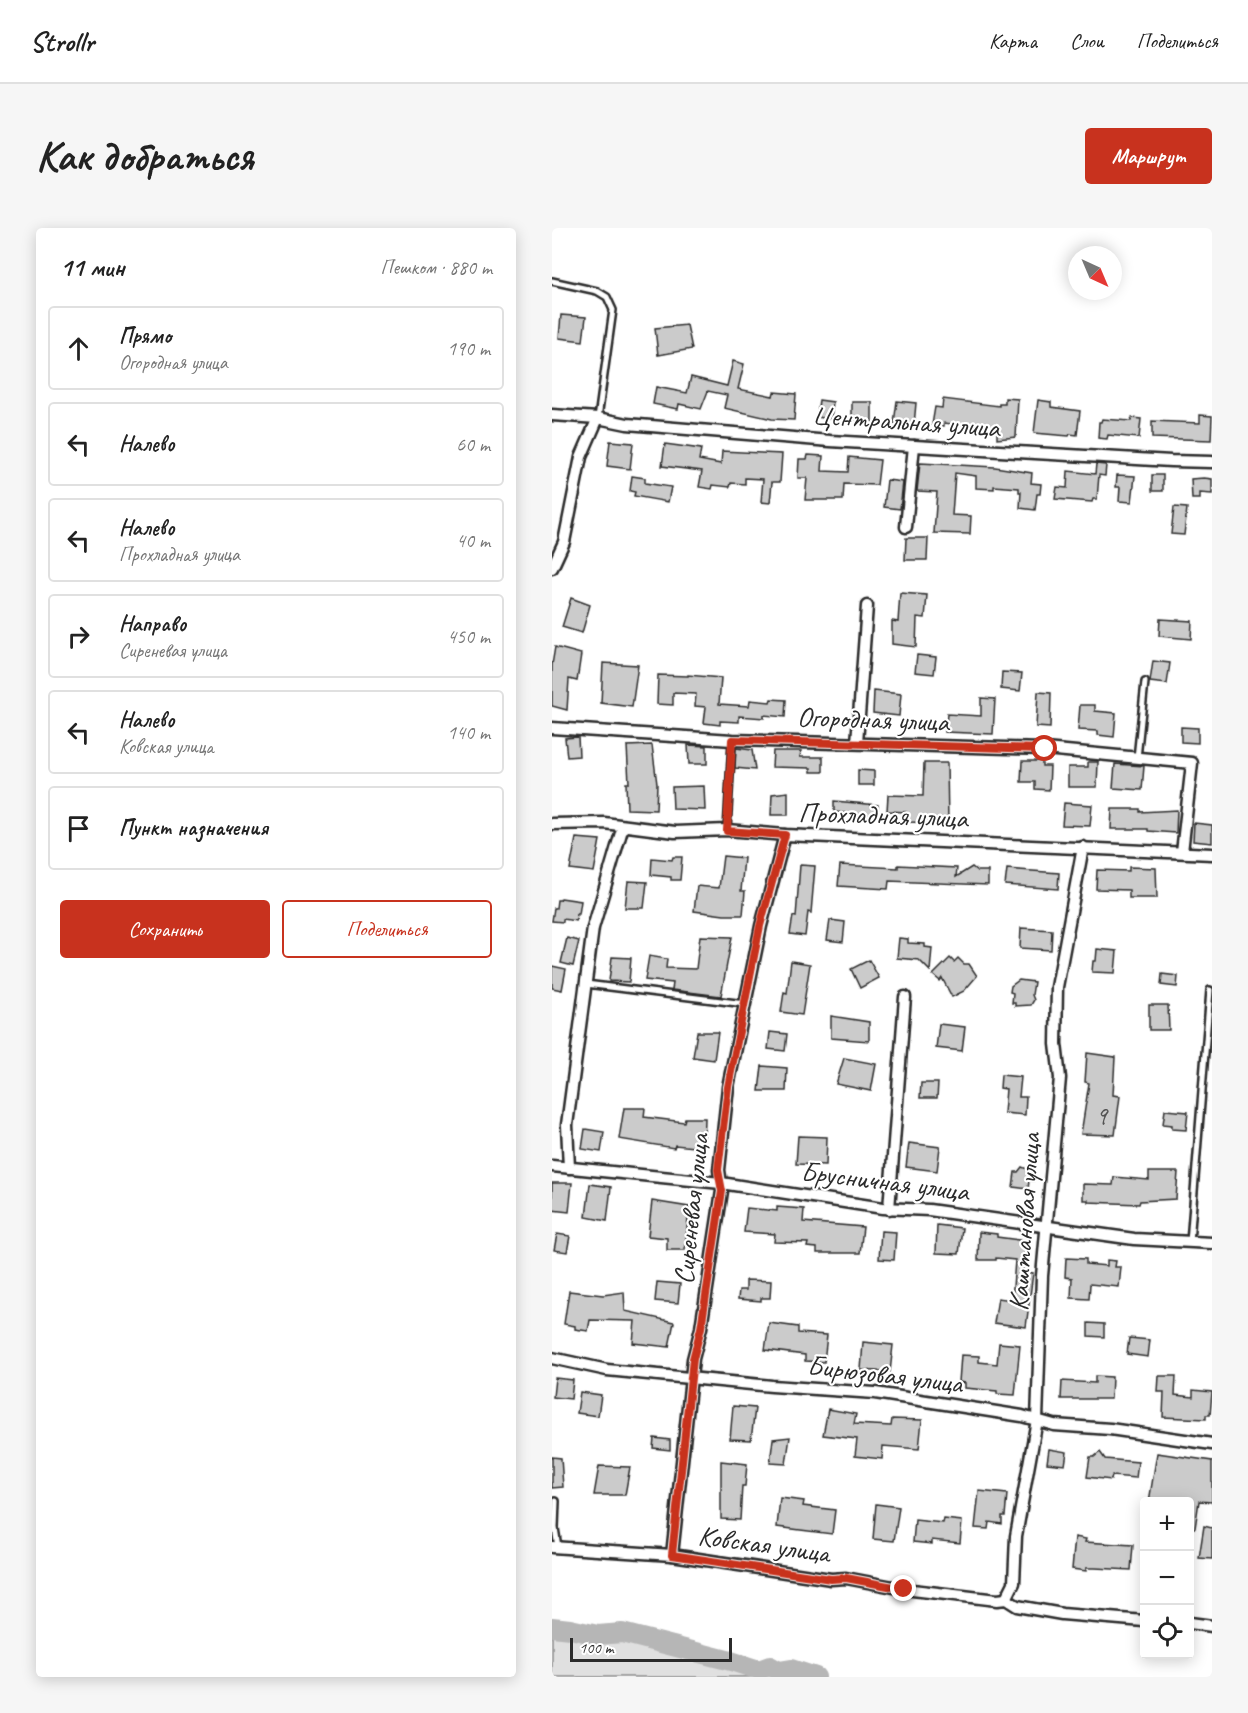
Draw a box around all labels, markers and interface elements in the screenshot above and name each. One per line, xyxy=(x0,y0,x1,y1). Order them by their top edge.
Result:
text: Strollr xyxy=(30,24,94,59)
text: Карта xyxy=(989,28,1037,54)
text: Слои xyxy=(1070,28,1104,54)
text: Поделиться xyxy=(1137,28,1218,54)
button: Маршрут xyxy=(1085,128,1212,184)
text: Как добраться xyxy=(36,130,253,183)
north arrow xyxy=(1068,246,1122,300)
text: 11 мин xyxy=(60,251,125,284)
text: Пешком · 880 m xyxy=(380,255,492,280)
text: Прямо xyxy=(119,322,171,350)
icon: ahead xyxy=(62,332,95,365)
text: 190 m xyxy=(447,336,490,361)
text: Огородная улица xyxy=(119,350,228,375)
street label: Центральная улица xyxy=(811,397,1003,445)
icon: left xyxy=(62,428,95,461)
text: Налево xyxy=(119,430,175,458)
text: 60 m xyxy=(456,432,490,457)
text: Налево xyxy=(119,514,175,542)
icon: left xyxy=(62,524,95,557)
text: 40 m xyxy=(456,528,490,553)
text: Прохладная улица xyxy=(119,542,240,567)
text: Направо xyxy=(119,610,186,638)
icon: right xyxy=(62,620,95,653)
text: 450 m xyxy=(447,624,490,649)
text: Сиреневая улица xyxy=(119,638,227,663)
street label: Огородная улица xyxy=(796,699,951,739)
text: Налево xyxy=(119,706,175,734)
icon: left xyxy=(62,716,95,749)
text: 140 m xyxy=(447,720,490,745)
text: Ковская улица xyxy=(119,734,214,759)
route start xyxy=(1031,735,1057,761)
street label: Прохладная улица xyxy=(798,795,970,836)
icon: arrive xyxy=(62,812,95,845)
text: Пункт назначения xyxy=(119,814,268,842)
button: Сохранить xyxy=(60,900,270,958)
button: Поделиться xyxy=(282,900,492,958)
house number: 9 xyxy=(1095,1099,1109,1132)
street label: Сиреневая улица xyxy=(666,1130,716,1286)
street label: Каштановая улица xyxy=(1000,1130,1048,1312)
street label: Брусничная улица xyxy=(799,1153,973,1209)
street label: Бирюзовая улица xyxy=(806,1347,966,1401)
map controls xyxy=(1140,1497,1194,1659)
button: + xyxy=(1140,1497,1194,1551)
street label: Ковская улица xyxy=(696,1517,834,1571)
button: − xyxy=(1140,1551,1194,1605)
route end xyxy=(890,1575,916,1601)
button: locate xyxy=(1140,1605,1194,1659)
scale bar xyxy=(570,1635,732,1662)
text: 100 m xyxy=(579,1638,613,1658)

